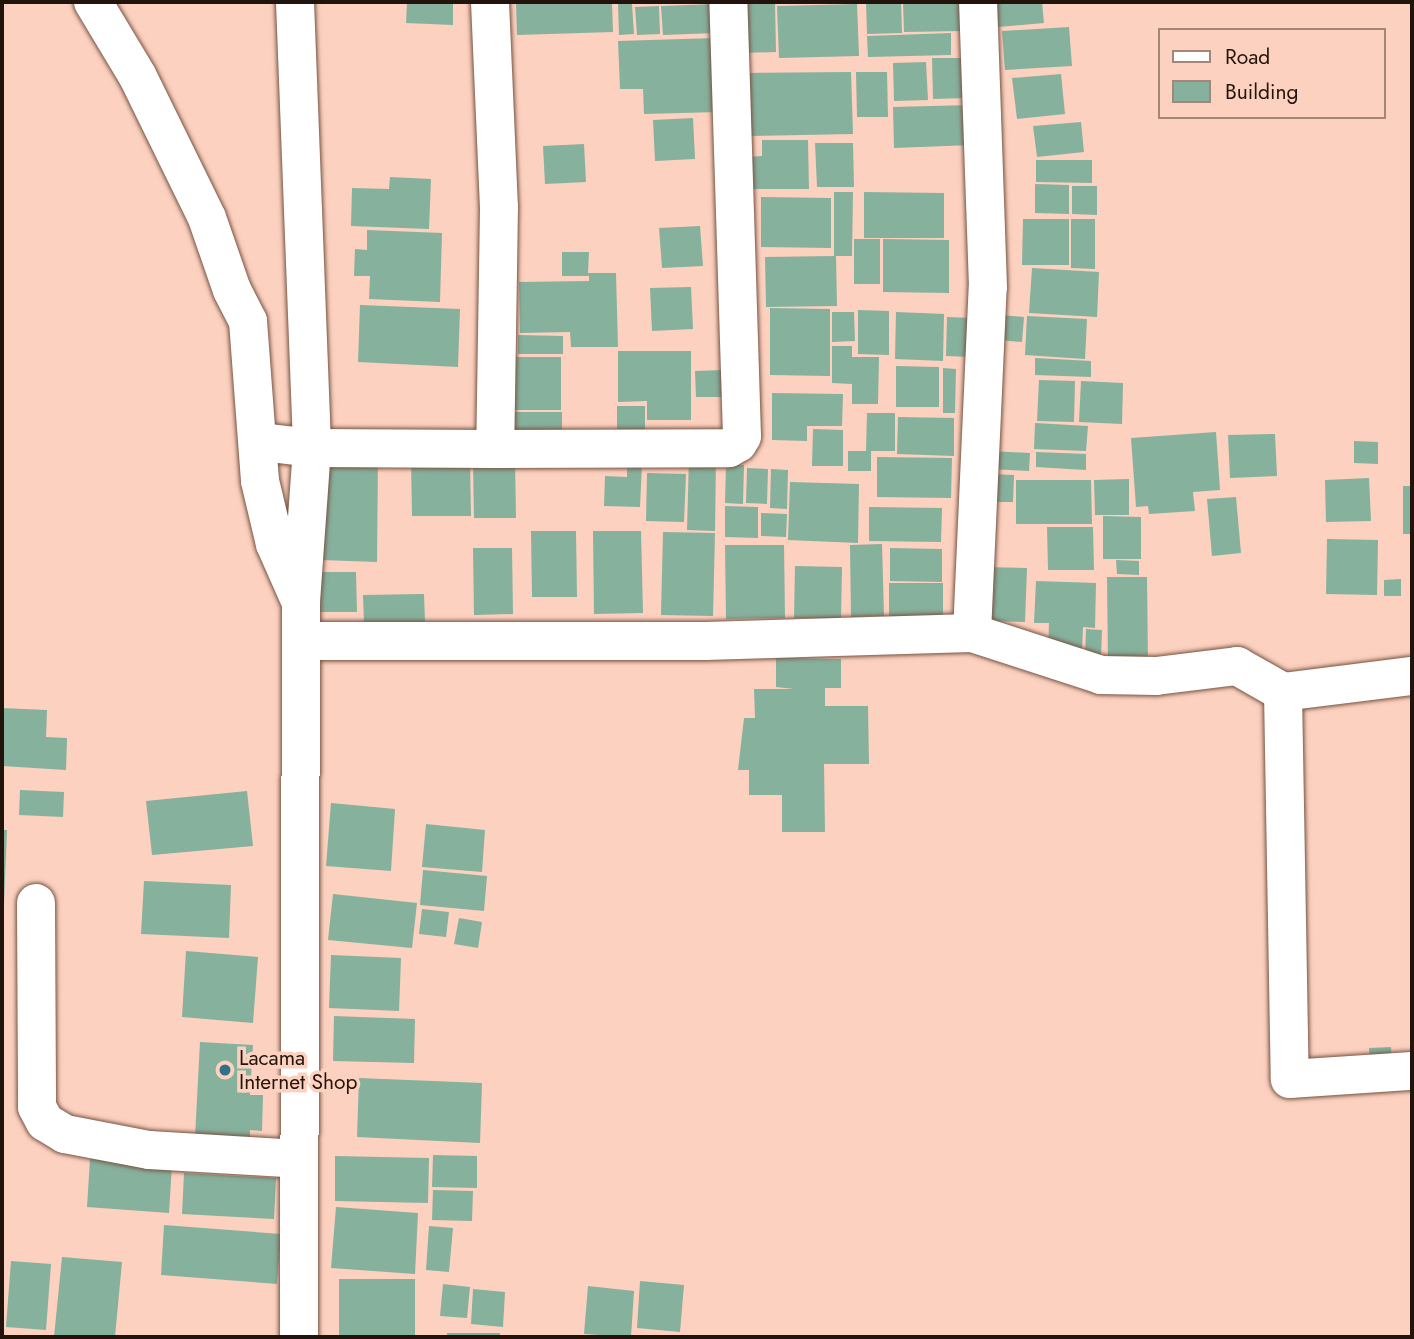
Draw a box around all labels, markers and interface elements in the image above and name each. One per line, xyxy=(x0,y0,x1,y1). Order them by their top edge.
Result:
legend xyxy=(1158,28,1386,119)
text: Road xyxy=(1225,42,1270,72)
text: Building xyxy=(1225,77,1298,107)
place label: Lacama Internet Shop xyxy=(239,1045,357,1095)
marker: Lacama Internet Shop xyxy=(217,1062,233,1078)

